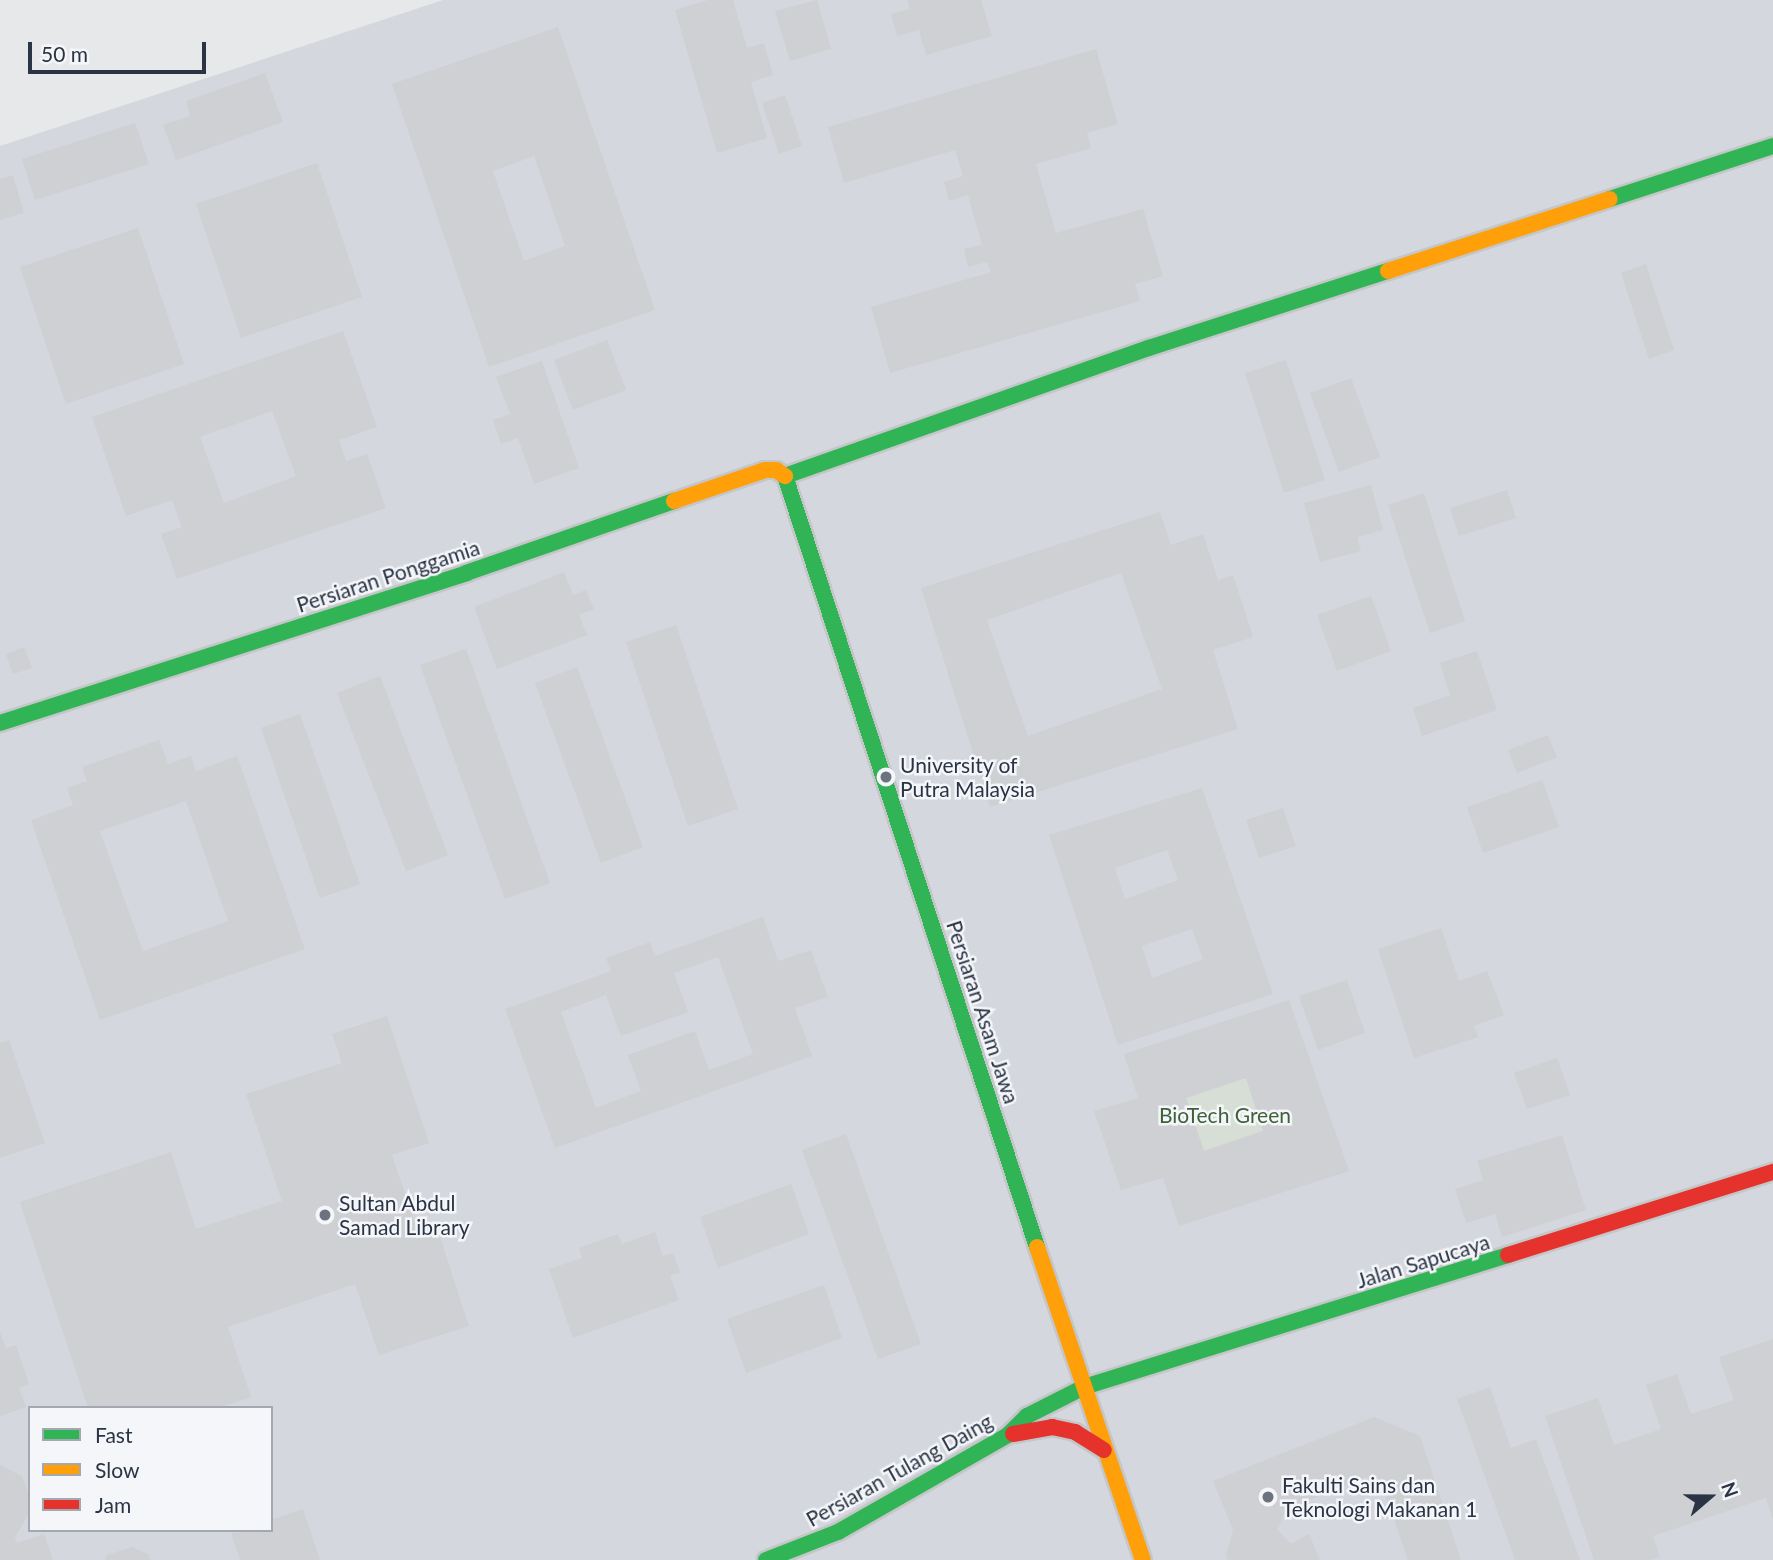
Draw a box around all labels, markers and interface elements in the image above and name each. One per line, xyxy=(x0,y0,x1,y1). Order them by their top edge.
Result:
scale bar xyxy=(32,28,210,72)
text: 50 m xyxy=(41,41,88,66)
street label: Persiaran Ponggamia xyxy=(293,535,483,617)
place label: University of Putra Malaysia xyxy=(900,752,1035,802)
marker: University of Putra Malaysia xyxy=(878,769,894,785)
street label: Persiaran Asam Jawa xyxy=(941,917,1025,1107)
park label: BioTech Green xyxy=(1159,1102,1291,1128)
place label: Sultan Abdul Samad Library xyxy=(339,1190,469,1240)
marker: Sultan Abdul Samad Library xyxy=(317,1207,333,1223)
street label: Jalan Sapucaya xyxy=(1353,1229,1493,1293)
legend xyxy=(28,1406,273,1532)
street label: Persiaran Tulang Daing xyxy=(801,1408,997,1532)
text: Fast xyxy=(95,1422,132,1447)
text: Slow xyxy=(95,1457,139,1482)
north arrow xyxy=(1675,1462,1745,1532)
place label: Fakulti Sains dan Teknologi Makanan 1 xyxy=(1282,1472,1478,1522)
text: N xyxy=(1717,1479,1744,1500)
marker: Fakulti Sains dan Teknologi Makanan 1 xyxy=(1260,1489,1276,1505)
text: Jam xyxy=(95,1492,131,1517)

